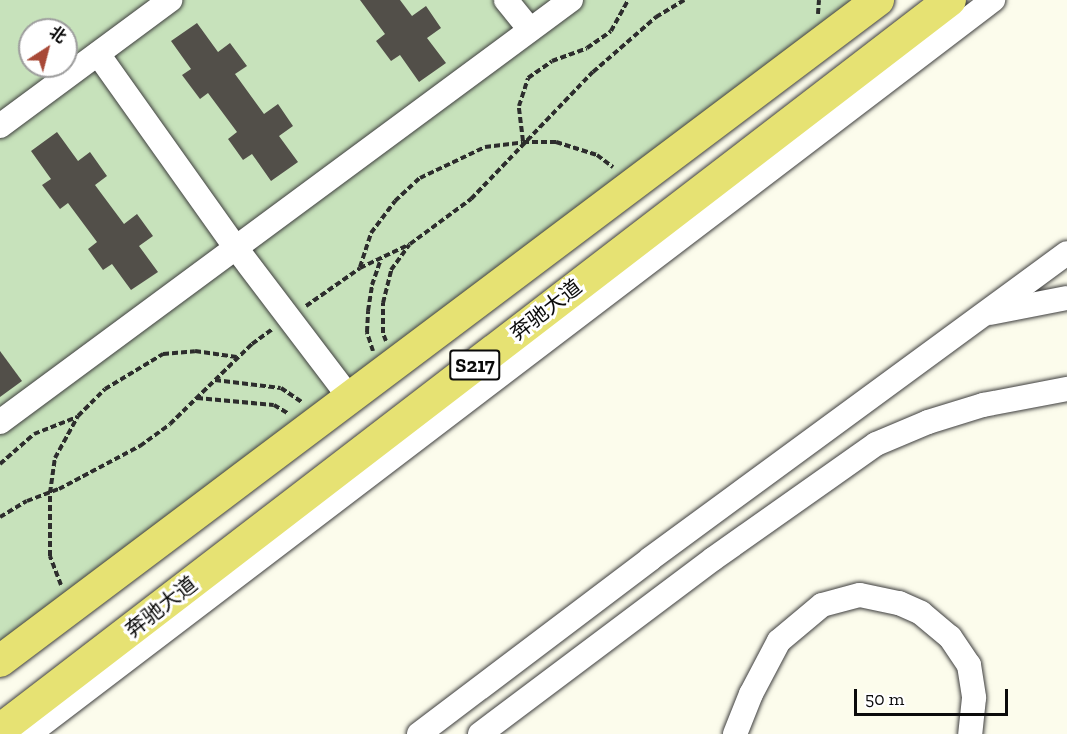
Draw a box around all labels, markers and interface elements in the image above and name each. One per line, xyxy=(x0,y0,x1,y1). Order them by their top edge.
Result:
north arrow xyxy=(18,18,78,78)
text: 北 xyxy=(46,22,70,47)
street label: 奔驰大道 xyxy=(505,274,587,346)
road number: S217 xyxy=(448,348,502,382)
street label: 奔驰大道 xyxy=(120,571,202,643)
scale bar xyxy=(857,677,1012,715)
text: 50 m xyxy=(865,688,904,710)

